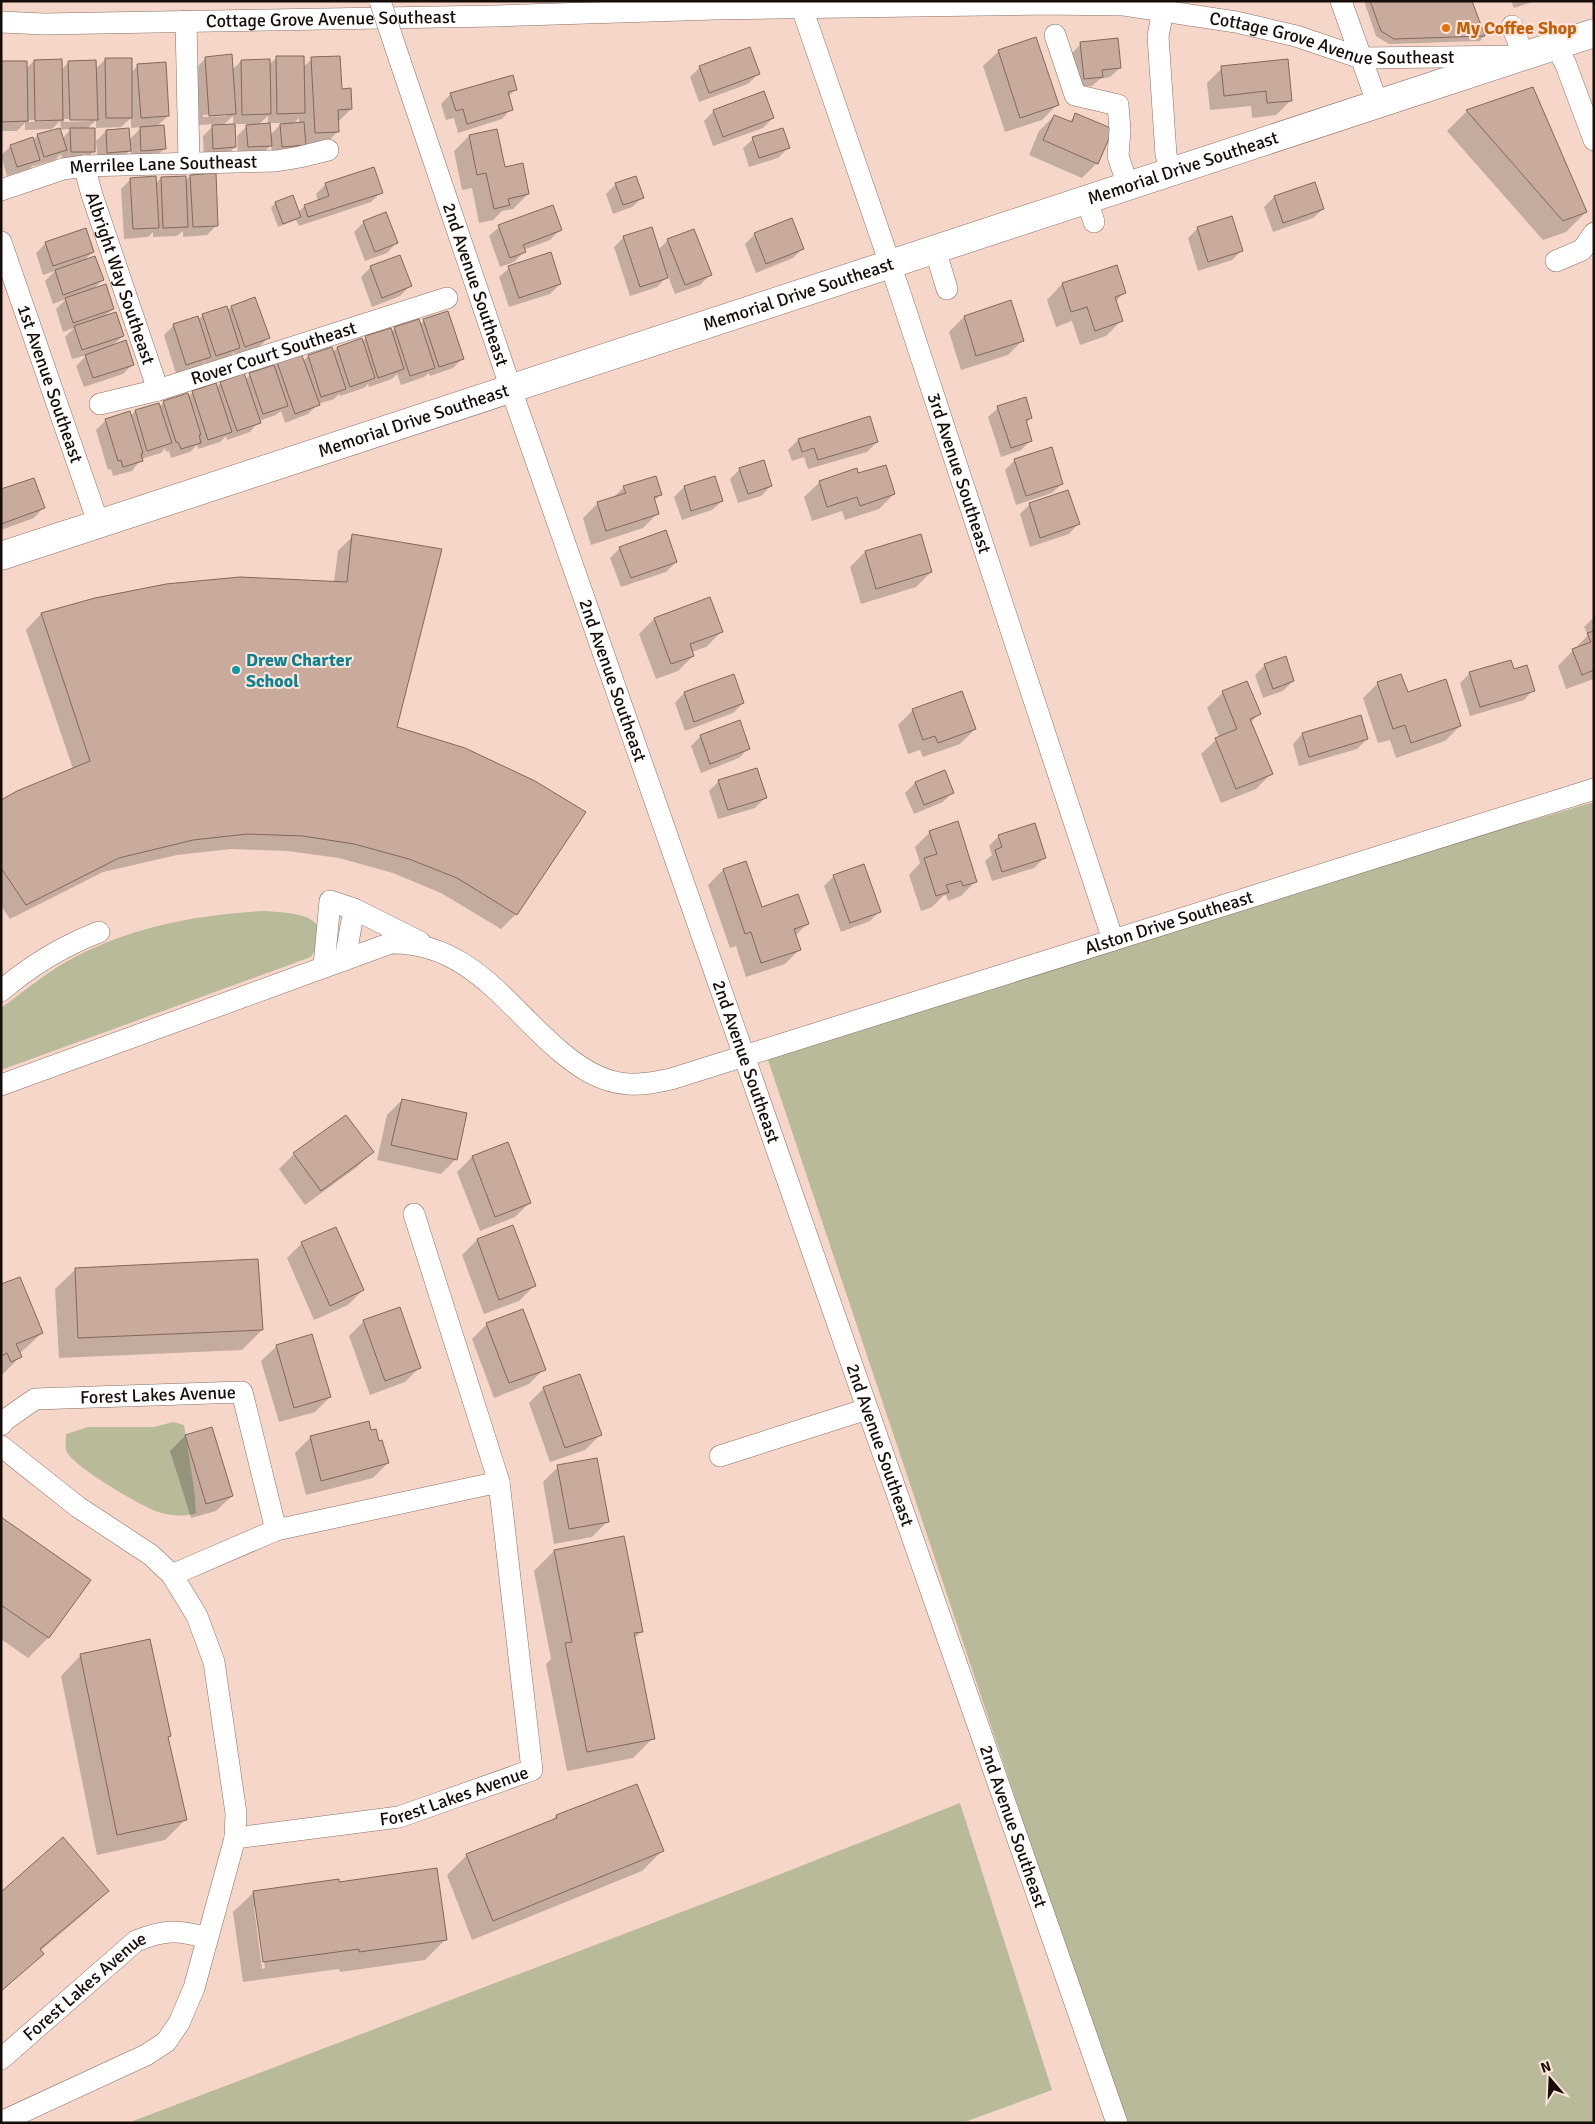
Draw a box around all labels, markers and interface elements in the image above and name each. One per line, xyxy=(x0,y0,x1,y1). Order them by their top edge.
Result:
street label: Cottage Grove Avenue Southeast xyxy=(206,6,456,32)
street label: Cottage Grove Avenue Southeast xyxy=(1208,7,1454,69)
place label: My Coffee Shop xyxy=(1456,17,1577,39)
marker: My Coffee Shop xyxy=(1440,22,1452,34)
street label: Memorial Drive Southeast xyxy=(1085,126,1281,210)
street label: Merrilee Lane Southeast xyxy=(68,150,258,179)
street label: Albright Way Southeast xyxy=(81,189,160,367)
street label: 2nd Avenue Southeast xyxy=(438,200,513,369)
street label: Memorial Drive Southeast xyxy=(700,253,896,336)
street label: 1st Avenue Southeast xyxy=(13,302,88,466)
street label: Rover Court Southeast xyxy=(188,317,359,390)
street label: Memorial Drive Southeast xyxy=(315,379,512,462)
street label: 3rd Avenue Southeast xyxy=(923,390,996,556)
street label: 2nd Avenue Southeast xyxy=(574,596,651,765)
place label: Drew Charter School xyxy=(246,649,353,692)
marker: Drew Charter School xyxy=(230,664,242,676)
street label: Alston Drive Southeast xyxy=(1082,886,1256,959)
street label: 2nd Avenue Southeast xyxy=(707,977,785,1146)
street label: 2nd Avenue Southeast xyxy=(841,1361,919,1529)
street label: Forest Lakes Avenue xyxy=(80,1381,236,1408)
street label: 2nd Avenue Southeast xyxy=(975,1742,1052,1911)
street label: Forest Lakes Avenue xyxy=(378,1761,531,1830)
street label: Forest Lakes Avenue xyxy=(19,1927,149,2046)
north arrow xyxy=(1525,2054,1575,2104)
text: N xyxy=(1539,2058,1553,2077)

